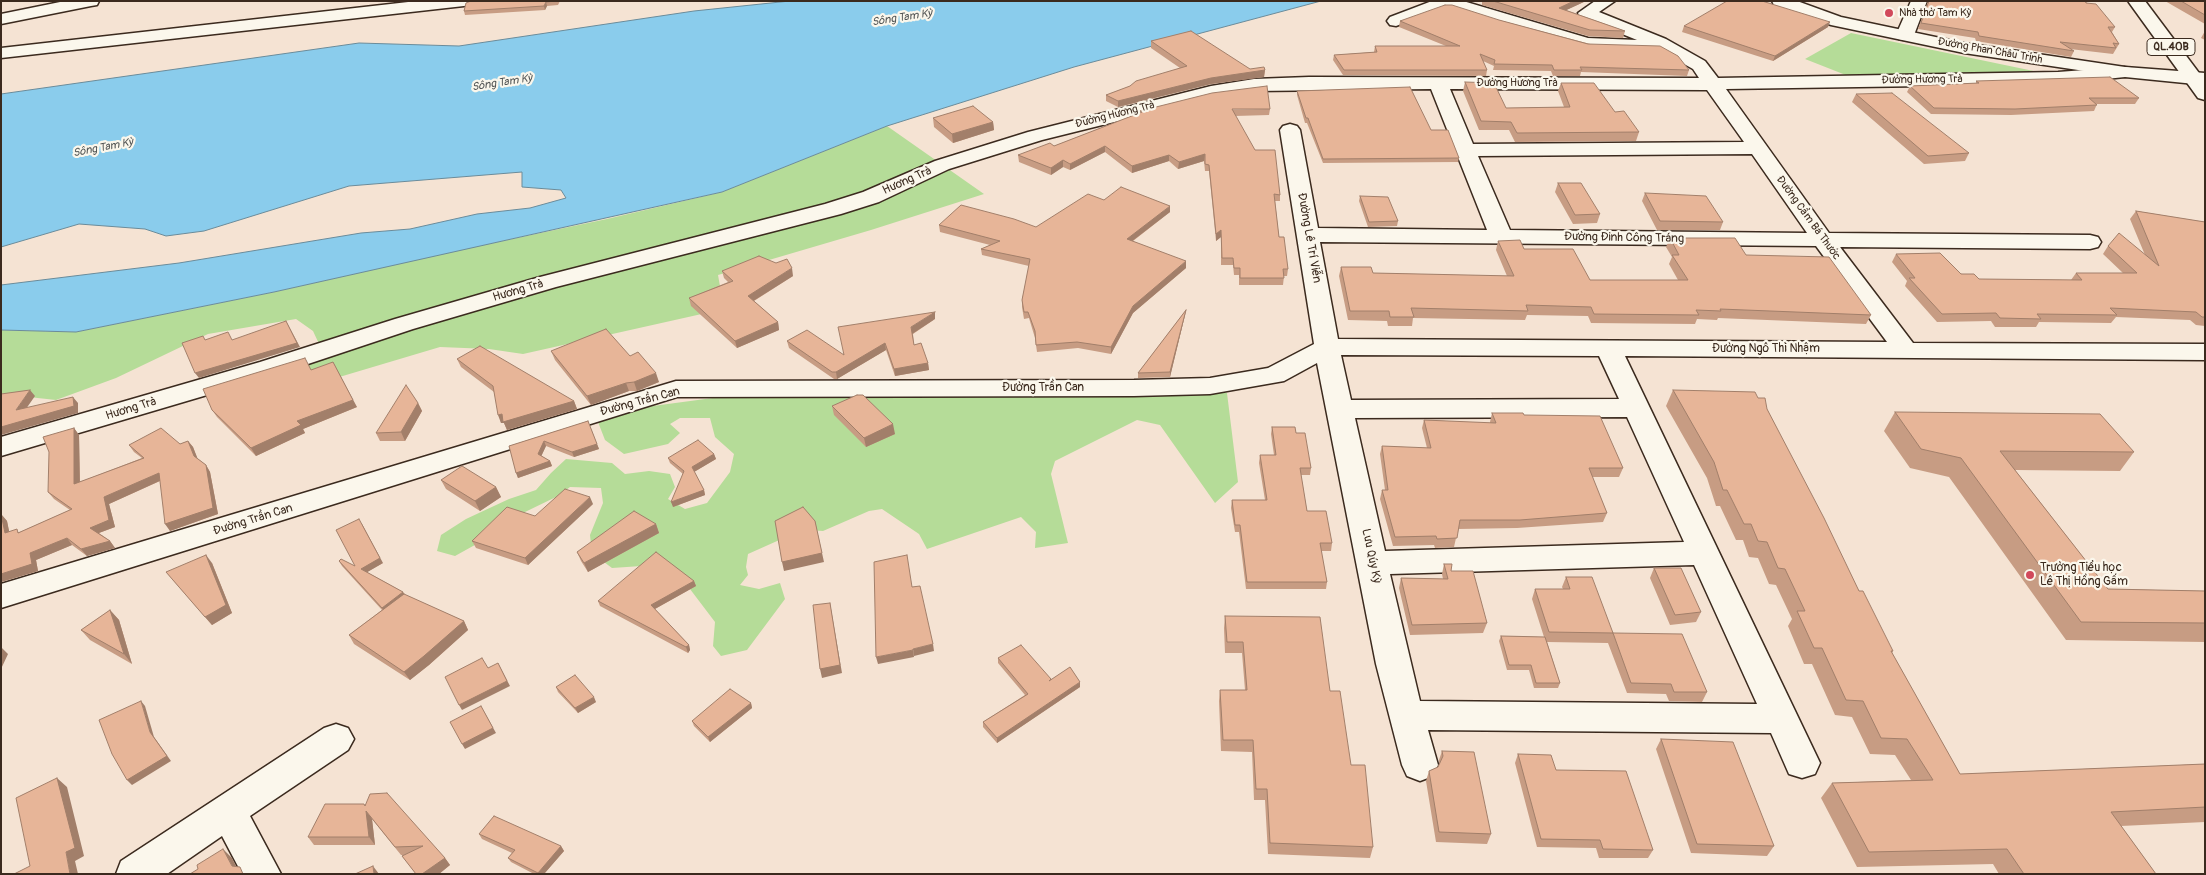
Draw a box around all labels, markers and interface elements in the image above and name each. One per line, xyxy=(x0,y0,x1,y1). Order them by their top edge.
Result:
place label: Nhà thờ Tam Kỳ xyxy=(1899,6,1971,20)
water label: Sông Tam Kỳ xyxy=(871,7,933,29)
marker: Nhà thờ Tam Kỳ xyxy=(1883,7,1895,19)
street label: Đường Phan Châu Trinh xyxy=(1937,35,2043,67)
road number: QL.40B xyxy=(2147,38,2195,56)
water label: Sông Tam Kỳ xyxy=(471,72,533,94)
street label: Đường Hương Trà xyxy=(1881,73,1963,87)
street label: Đường Hương Trà xyxy=(1477,76,1557,90)
street label: Đường Hương Trà xyxy=(1074,99,1156,131)
water label: Sông Tam Kỳ xyxy=(72,136,134,160)
street label: Hương Trà xyxy=(880,164,934,198)
street label: Đường Cầm Bá Thước xyxy=(1773,173,1843,263)
street label: Đường Lê Trí Viễn xyxy=(1294,192,1324,284)
street label: Đường Đinh Công Tráng xyxy=(1564,230,1684,246)
street label: Hương Trà xyxy=(491,277,545,305)
street label: Đường Ngô Thì Nhậm xyxy=(1712,342,1820,356)
street label: Đường Trần Can xyxy=(1002,381,1084,395)
street label: Đường Trần Can xyxy=(598,384,682,420)
street label: Hương Trà xyxy=(104,395,158,423)
street label: Đường Trần Can xyxy=(212,501,294,539)
street label: Lưu Qúy Kỳ xyxy=(1358,527,1384,585)
place label: Trường Tiểu học Lê Thị Hồng Gấm xyxy=(2040,561,2128,589)
marker: Trường Tiểu học Lê Thị Hồng Gấm xyxy=(2024,569,2036,581)

